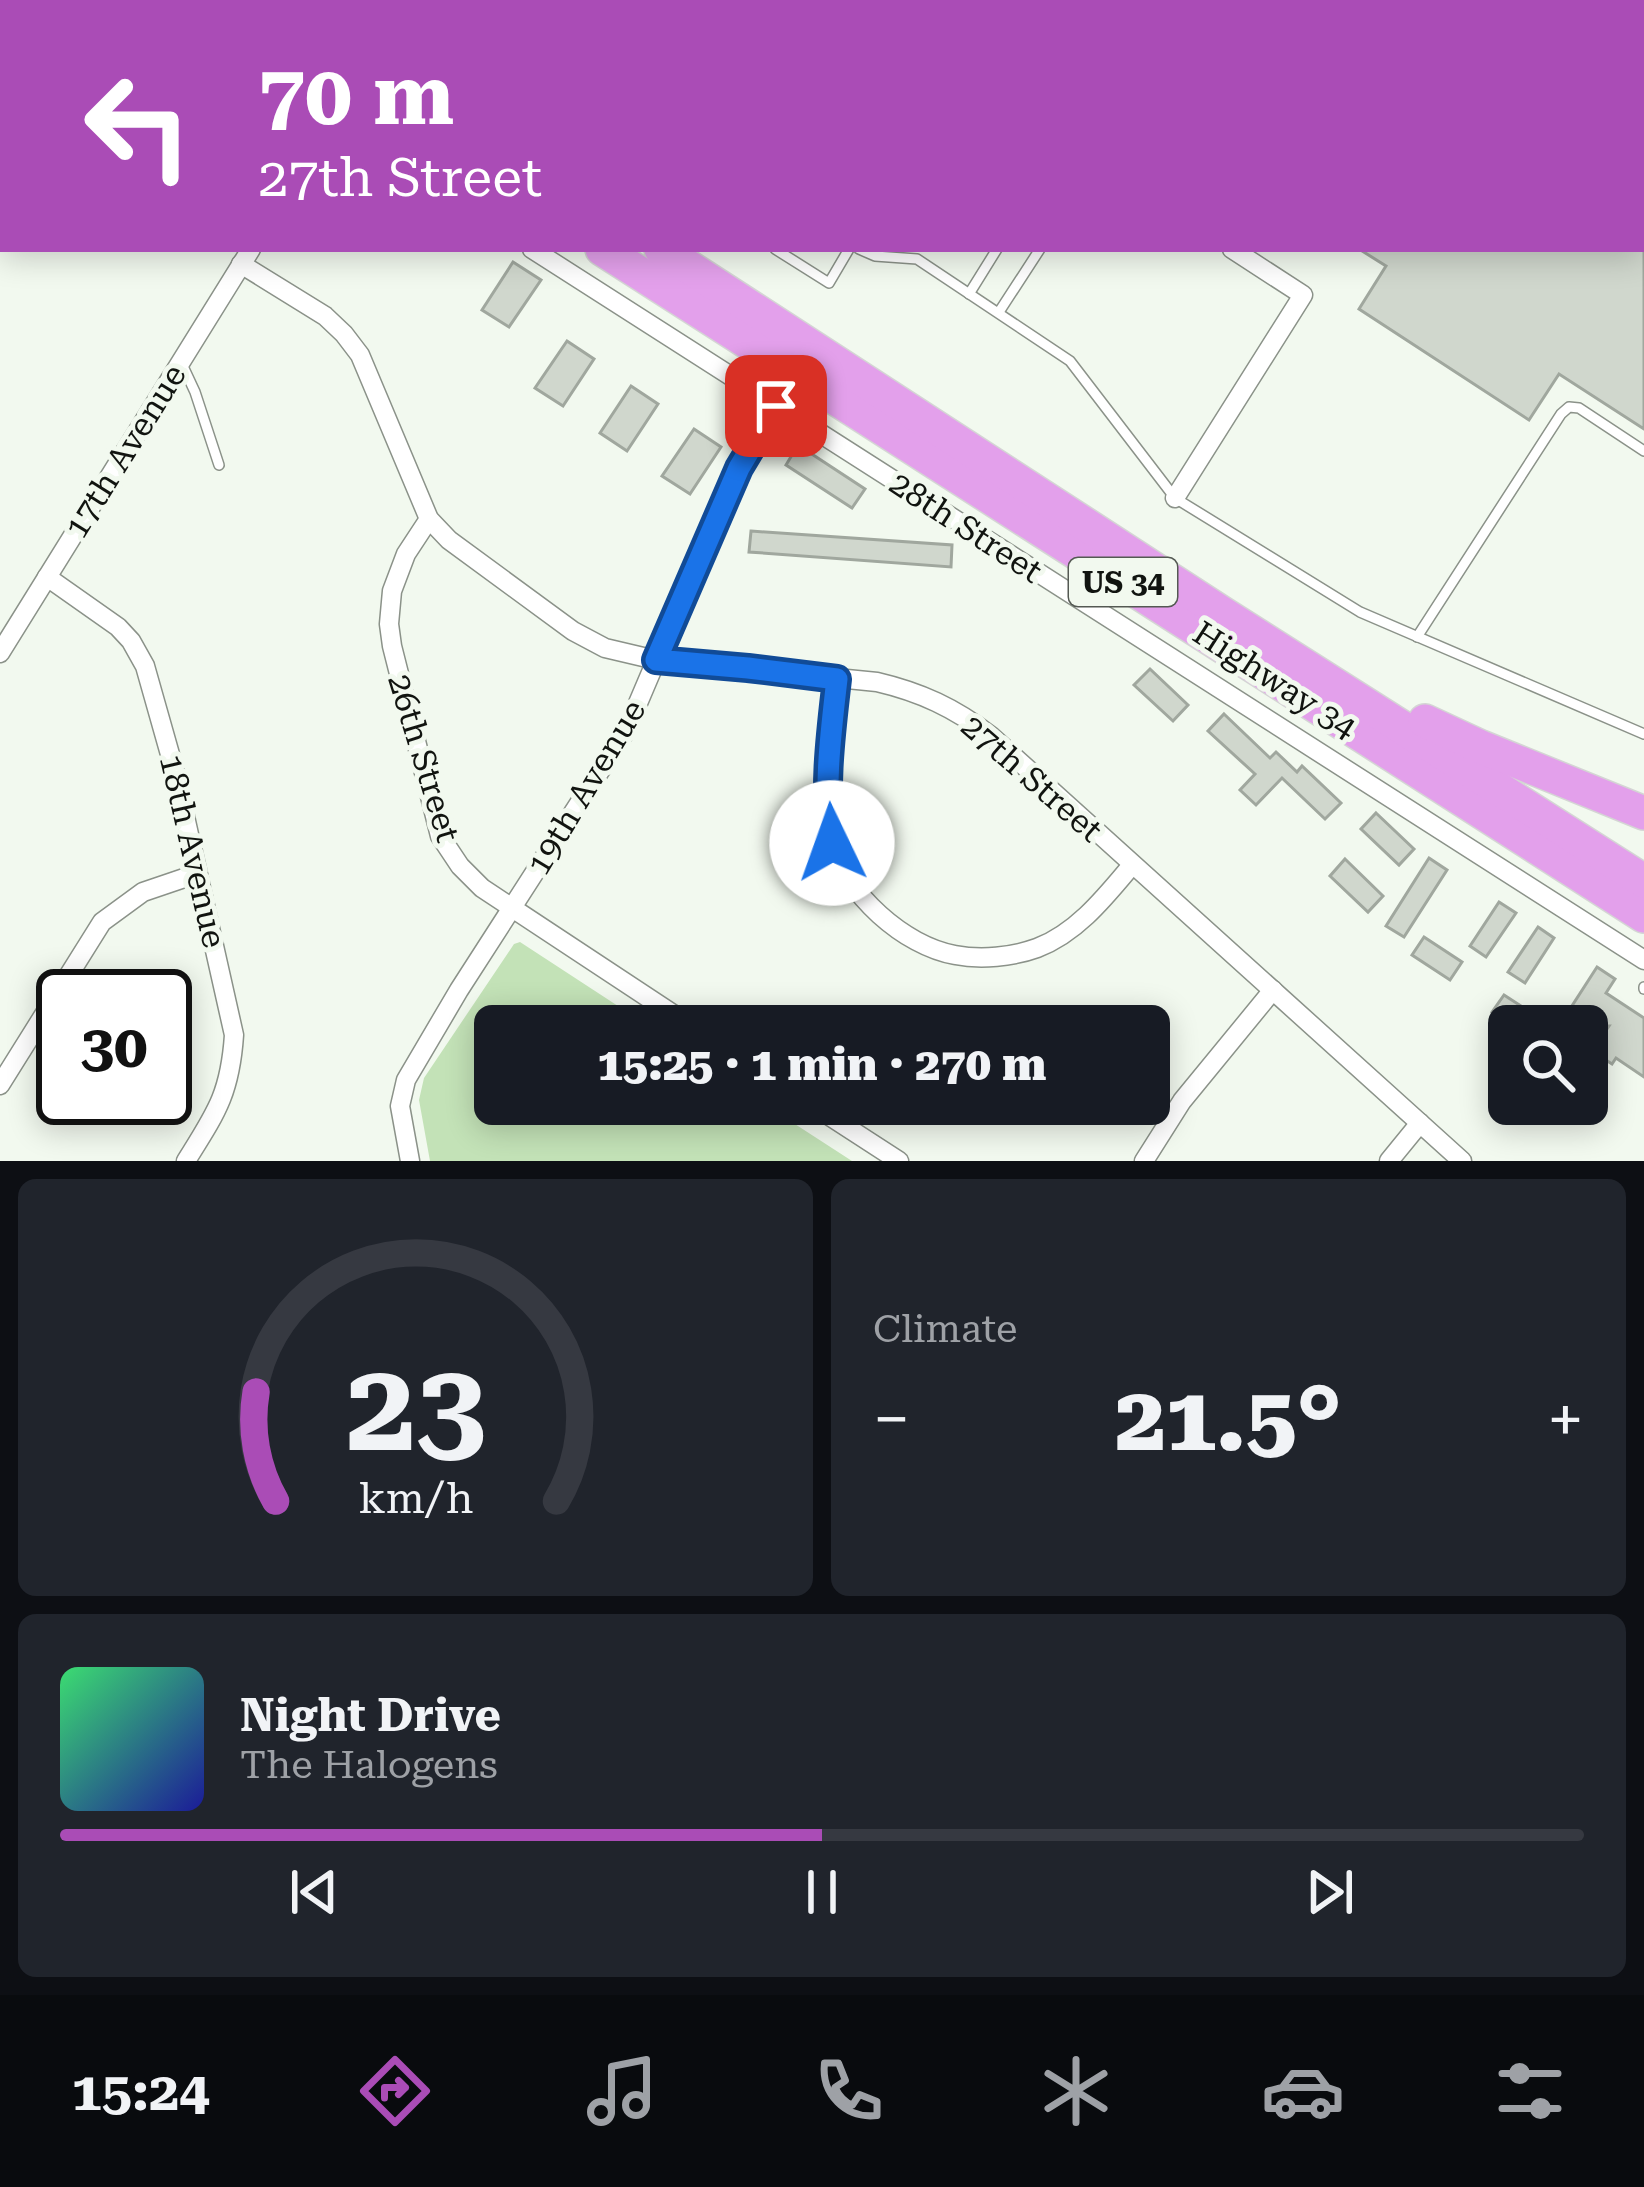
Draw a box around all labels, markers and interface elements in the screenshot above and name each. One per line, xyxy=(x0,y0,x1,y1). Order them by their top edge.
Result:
text: 70 m xyxy=(258,46,454,144)
icon: left xyxy=(60,48,216,204)
text: 27th Street xyxy=(258,146,542,209)
pin xyxy=(725,355,827,457)
street label: 17th Avenue xyxy=(56,357,194,545)
icon: arrive xyxy=(743,373,809,439)
street label: 28th Street xyxy=(883,463,1049,591)
road number: US 34 xyxy=(1069,558,1177,606)
street label: Highway 34 xyxy=(1186,613,1364,747)
street label: 26th Street xyxy=(380,669,468,847)
street label: 19th Avenue xyxy=(518,692,654,882)
street label: 27th Street xyxy=(954,706,1110,850)
street label: 18th Avenue xyxy=(152,751,234,951)
position arrow xyxy=(769,780,895,906)
speed limit sign: 30 xyxy=(36,969,192,1125)
map controls xyxy=(1488,1005,1608,1125)
button: search xyxy=(1488,1005,1608,1125)
text: 15:25 · 1 min · 270 m xyxy=(598,1038,1046,1091)
text: Climate xyxy=(873,1306,1017,1352)
text: 23 xyxy=(346,1334,485,1480)
text: 21.5° xyxy=(1115,1367,1342,1472)
text: − xyxy=(873,1381,910,1458)
text: + xyxy=(1547,1381,1584,1458)
text: km/h xyxy=(358,1472,473,1522)
text: Night Drive xyxy=(240,1689,501,1742)
text: The Halogens xyxy=(240,1742,498,1788)
icon: previous xyxy=(281,1859,347,1925)
icon: pause xyxy=(789,1859,855,1925)
icon: next xyxy=(1297,1859,1363,1925)
icon: directions xyxy=(353,2049,437,2133)
icon: music xyxy=(580,2049,664,2133)
icon: phone xyxy=(807,2049,891,2133)
icon: climate xyxy=(1034,2049,1118,2133)
icon: car xyxy=(1261,2049,1345,2133)
icon: filters xyxy=(1488,2049,1572,2133)
text: 15:24 xyxy=(72,2060,209,2123)

